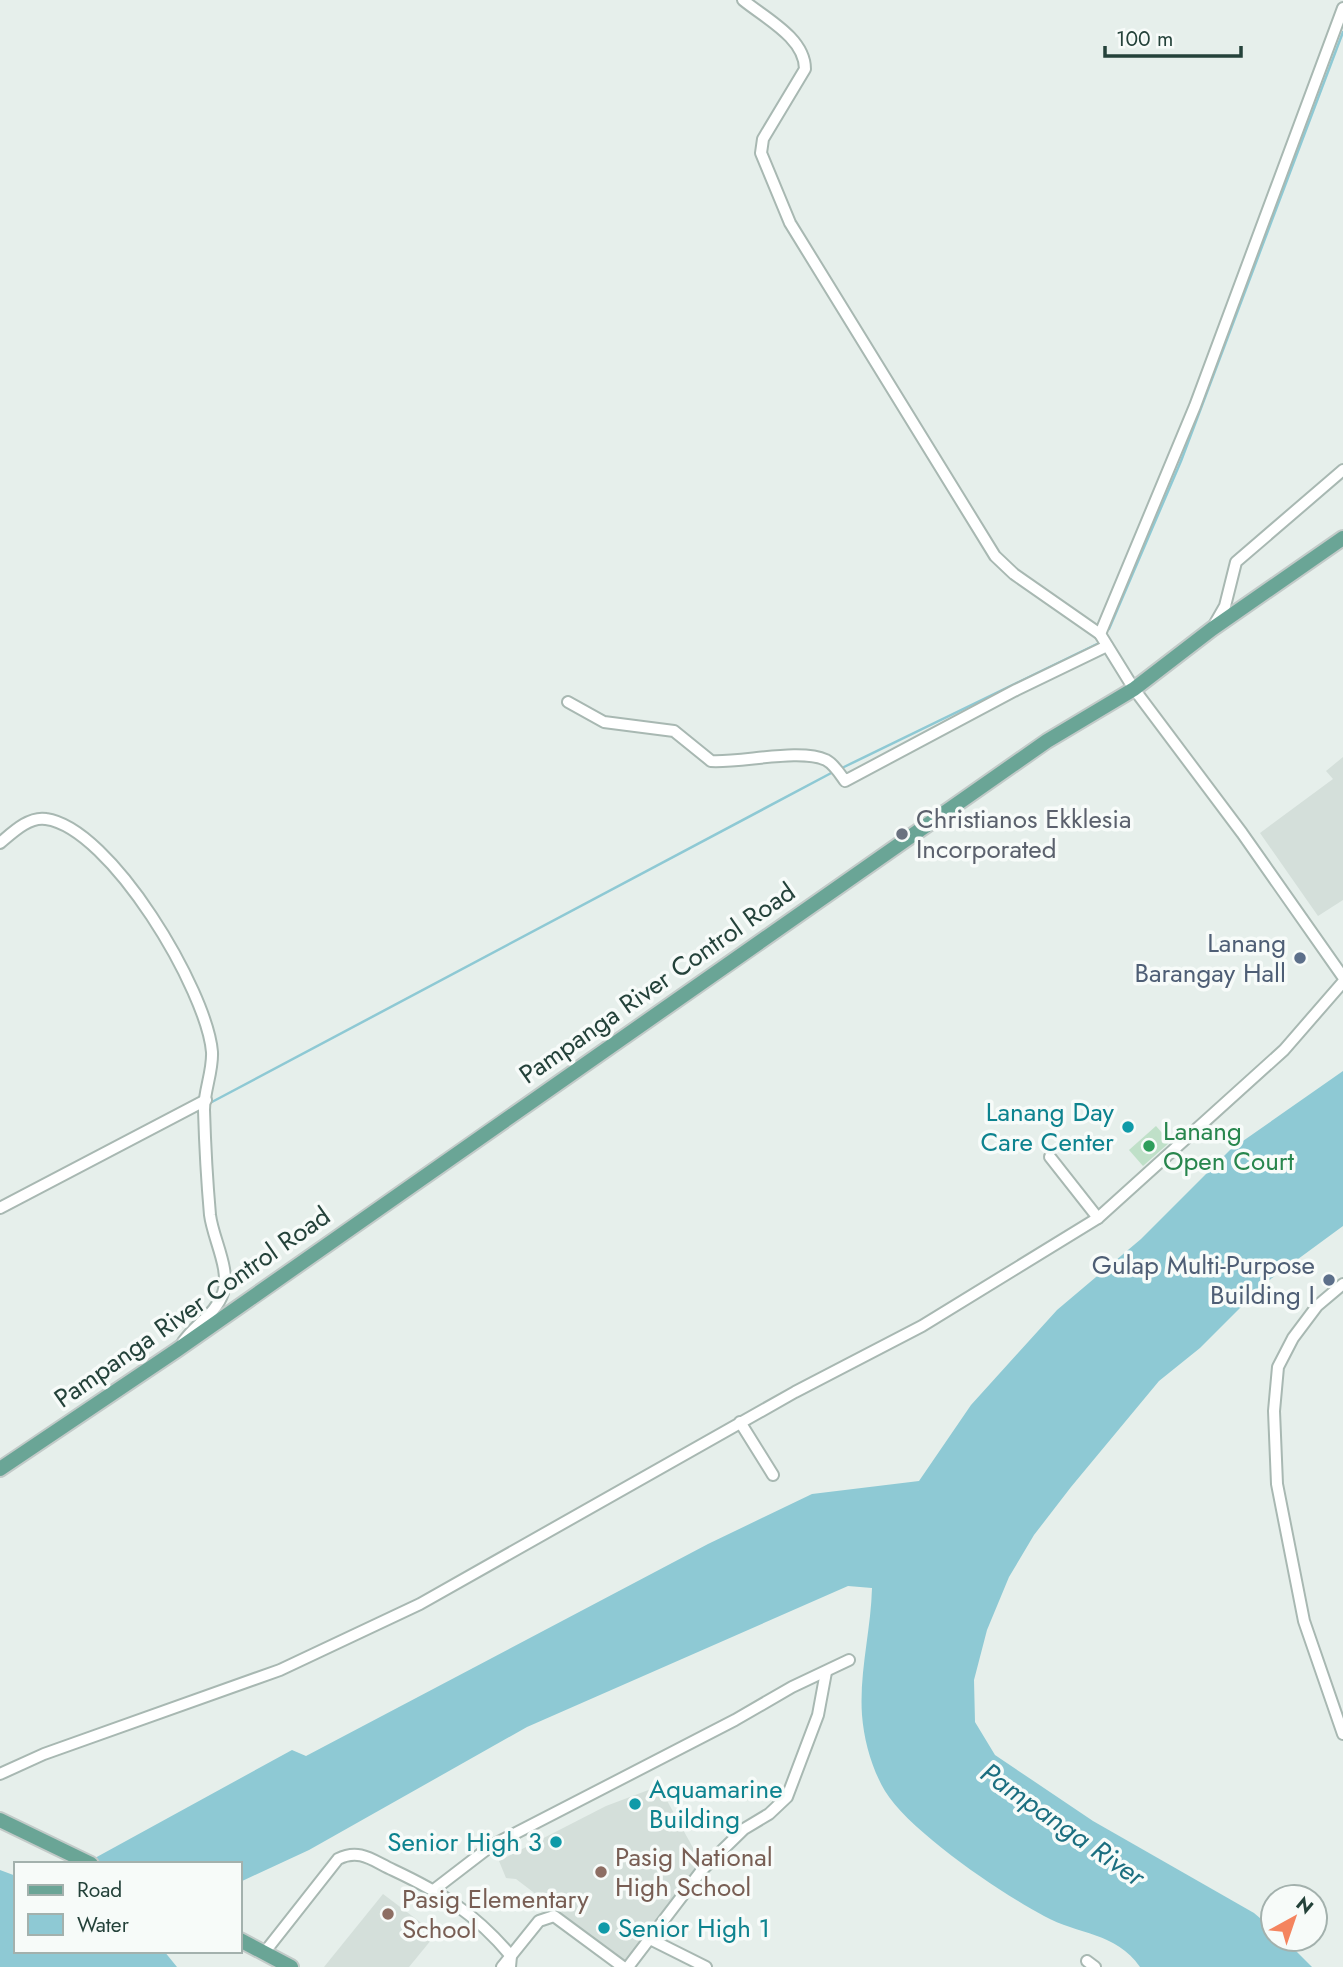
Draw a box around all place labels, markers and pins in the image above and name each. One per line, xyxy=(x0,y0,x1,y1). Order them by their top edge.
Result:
place label: Christianos Ekklesia Incorporated xyxy=(916,800,1132,868)
marker: Christianos Ekklesia Incorporated xyxy=(894,826,910,842)
place label: Lanang Barangay Hall xyxy=(1134,924,1286,992)
marker: Lanang Barangay Hall xyxy=(1292,950,1308,966)
place label: Lanang Day Care Center xyxy=(981,1093,1115,1161)
place label: Lanang Open Court xyxy=(1163,1112,1295,1180)
marker: Lanang Day Care Center xyxy=(1120,1119,1136,1135)
marker: Lanang Open Court xyxy=(1141,1138,1157,1154)
place label: Gulap Multi-Purpose Building I xyxy=(1092,1246,1315,1314)
marker: Gulap Multi-Purpose Building I xyxy=(1321,1272,1337,1288)
place label: Aquamarine Building xyxy=(649,1770,783,1838)
marker: Aquamarine Building xyxy=(627,1796,643,1812)
place label: Senior High 3 xyxy=(387,1823,542,1861)
marker: Senior High 3 xyxy=(548,1834,564,1850)
place label: Pasig National High School xyxy=(615,1838,773,1906)
marker: Pasig National High School xyxy=(593,1864,609,1880)
place label: Pasig Elementary School xyxy=(402,1880,589,1948)
marker: Pasig Elementary School xyxy=(380,1906,396,1922)
place label: Senior High 1 xyxy=(618,1909,770,1947)
marker: Senior High 1 xyxy=(596,1920,612,1936)

